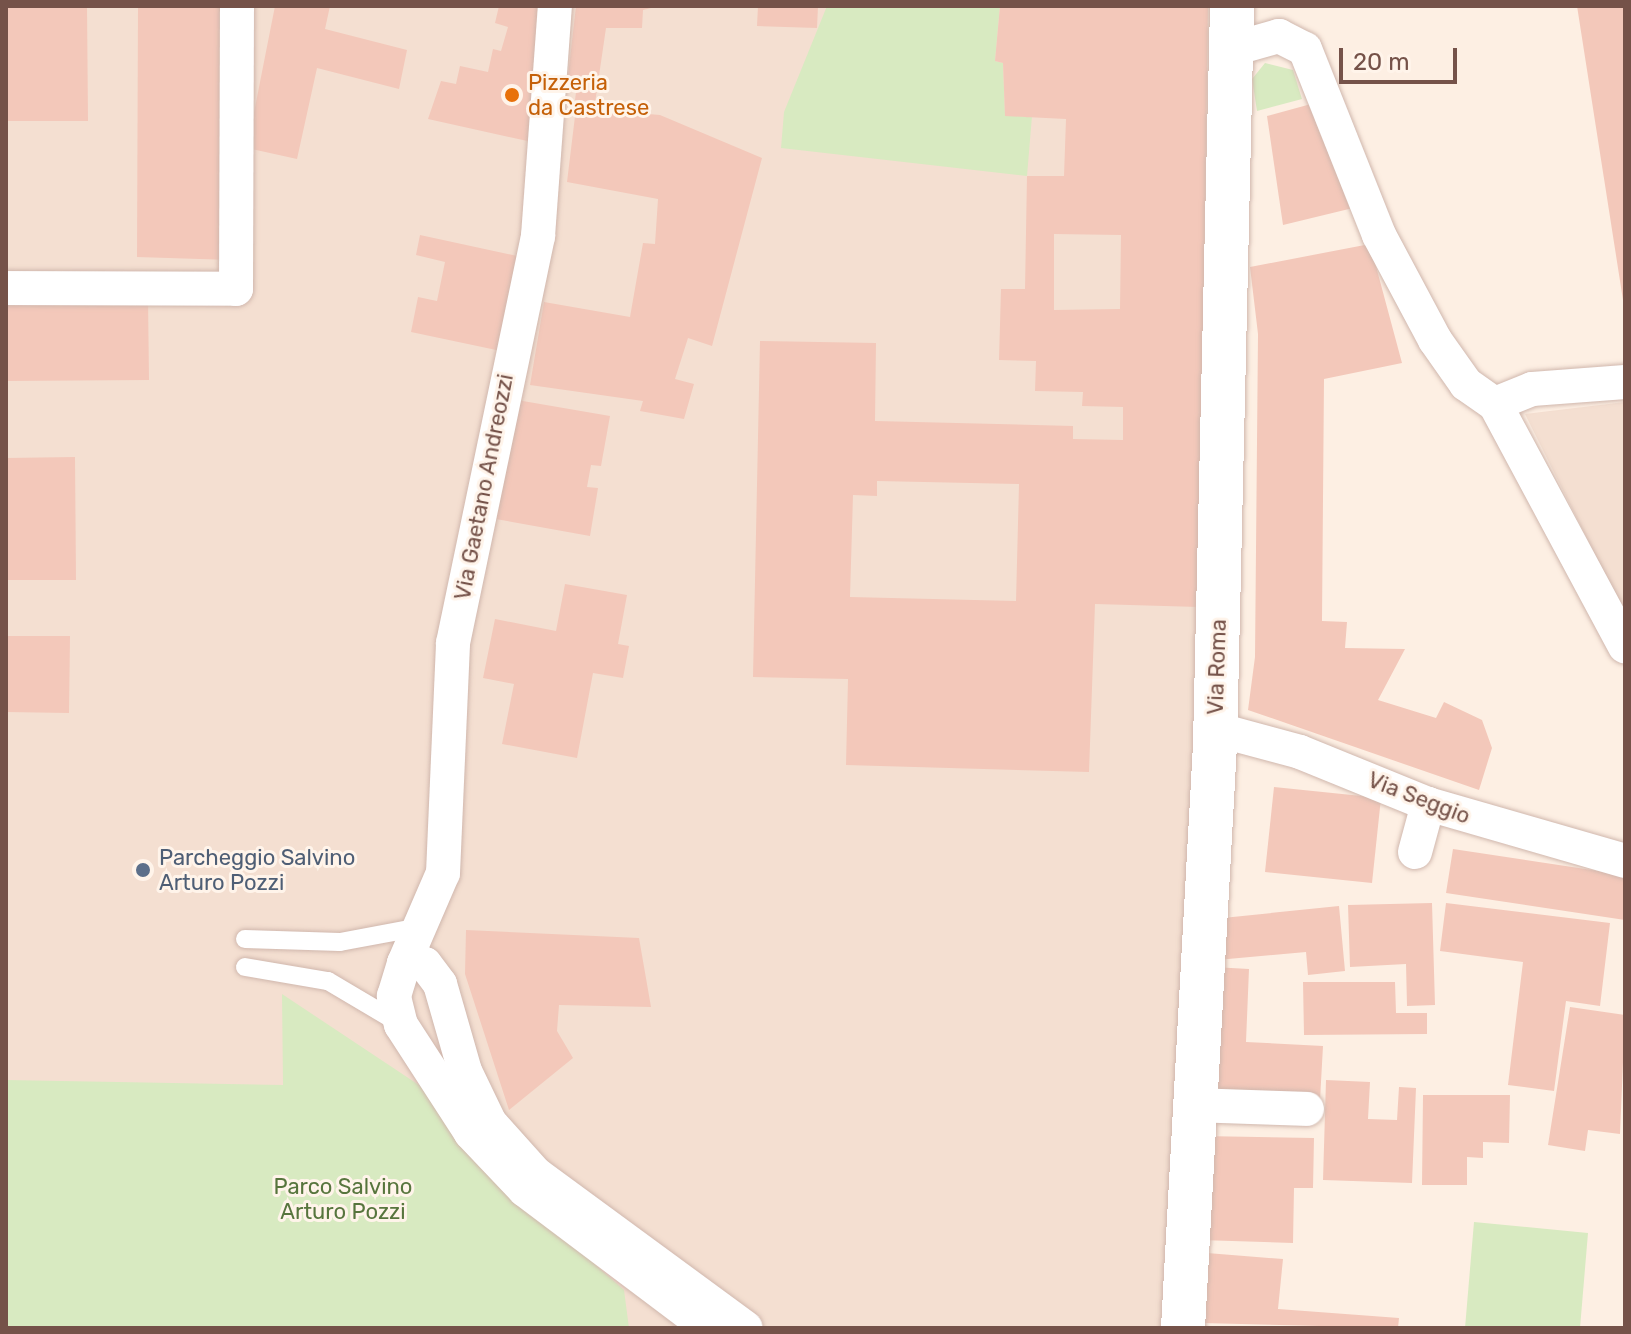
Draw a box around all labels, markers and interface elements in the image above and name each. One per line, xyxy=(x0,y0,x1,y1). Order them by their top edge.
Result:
scale bar xyxy=(1343,32,1461,82)
text: 20 m xyxy=(1353,48,1410,76)
place label: Pizzeria da Castrese xyxy=(528,69,649,120)
marker: Pizzeria da Castrese xyxy=(503,86,521,104)
street label: Via Gaetano Andreozzi xyxy=(449,371,519,603)
street label: Via Roma xyxy=(1202,619,1232,715)
street label: Via Seggio xyxy=(1364,766,1474,830)
place label: Parcheggio Salvino Arturo Pozzi xyxy=(159,844,355,896)
marker: Parcheggio Salvino Arturo Pozzi xyxy=(134,861,152,879)
park label: Parco Salvino Arturo Pozzi xyxy=(273,1173,413,1224)

